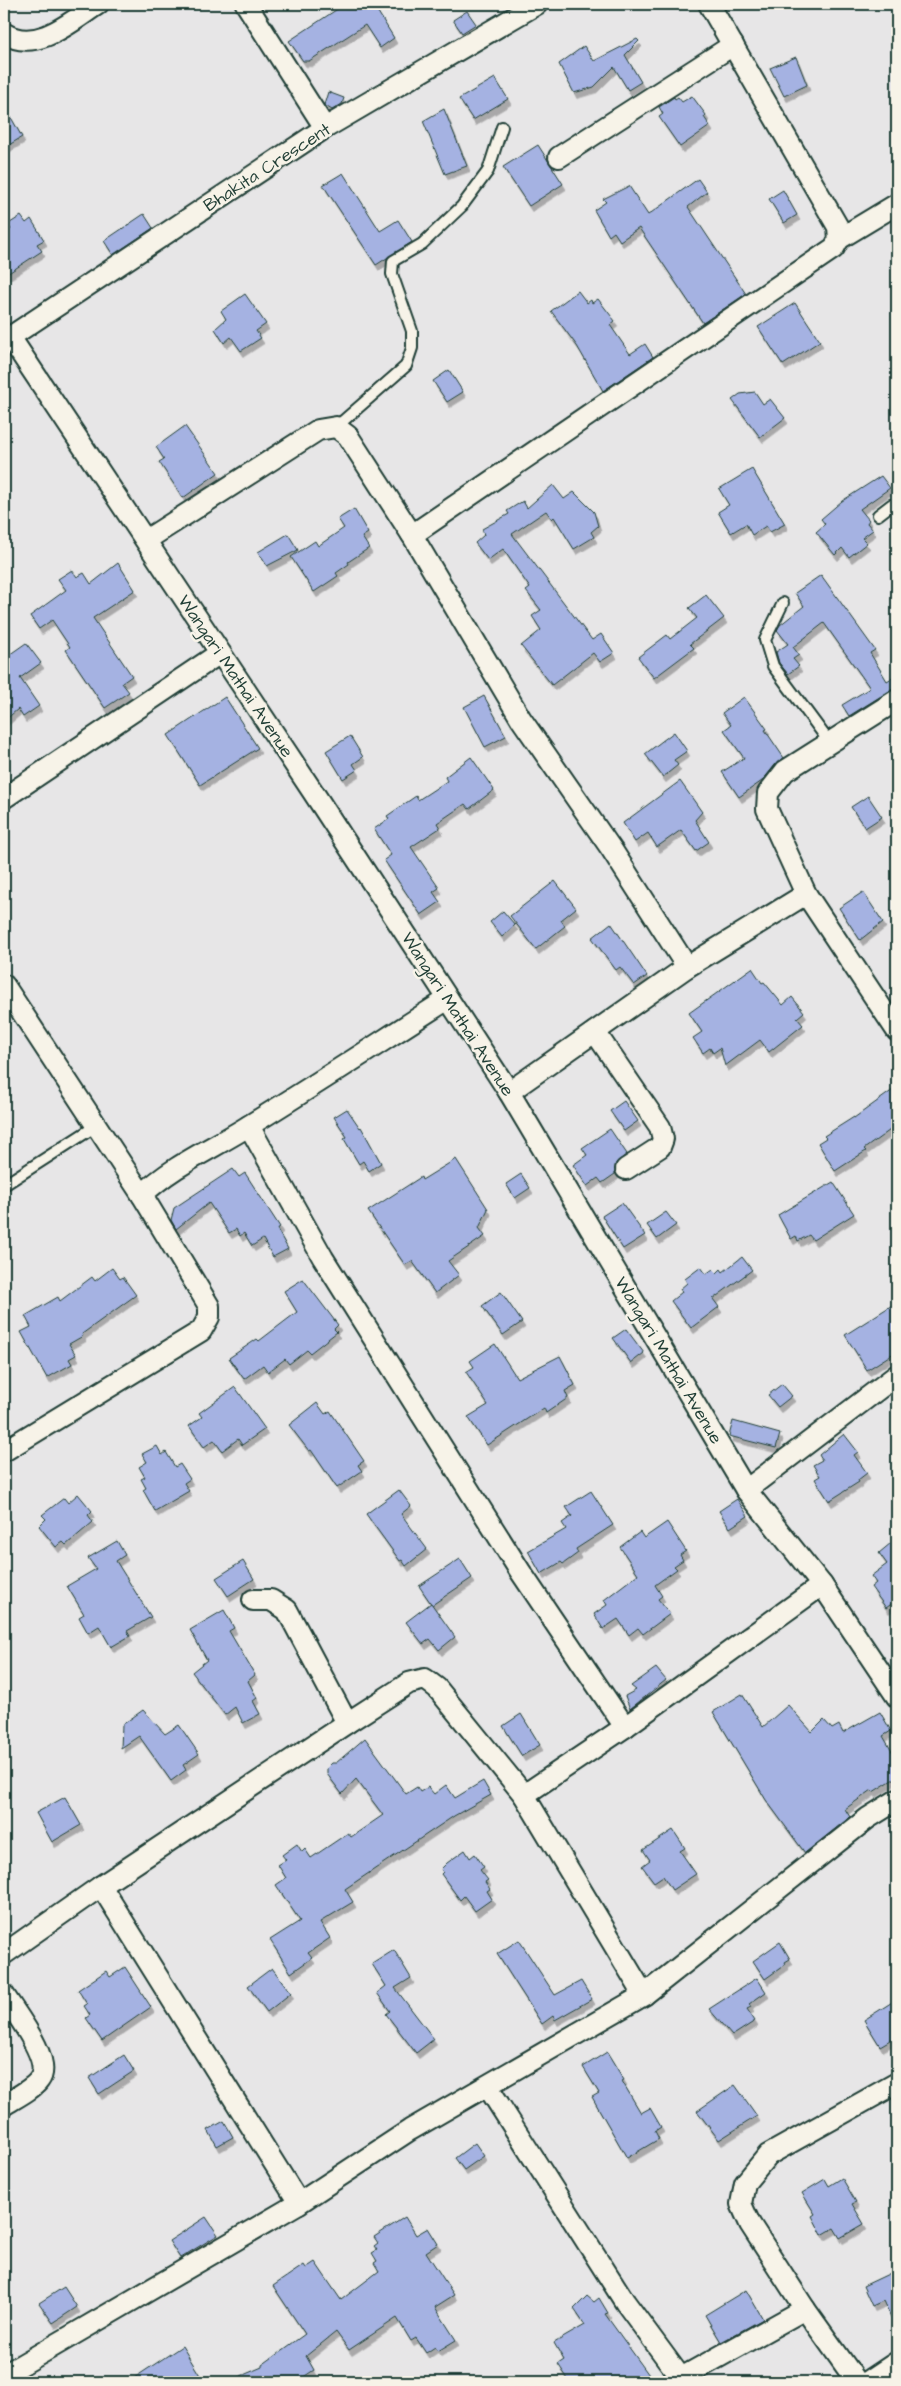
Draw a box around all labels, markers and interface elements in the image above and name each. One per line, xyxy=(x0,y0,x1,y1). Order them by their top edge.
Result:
street label: Bhakita Crescent xyxy=(199,116,336,218)
street label: Wangari Mathai Avenue xyxy=(171,590,300,763)
street label: Wangari Mathai Avenue xyxy=(394,927,520,1102)
street label: Wangari Mathai Avenue xyxy=(608,1272,729,1449)

